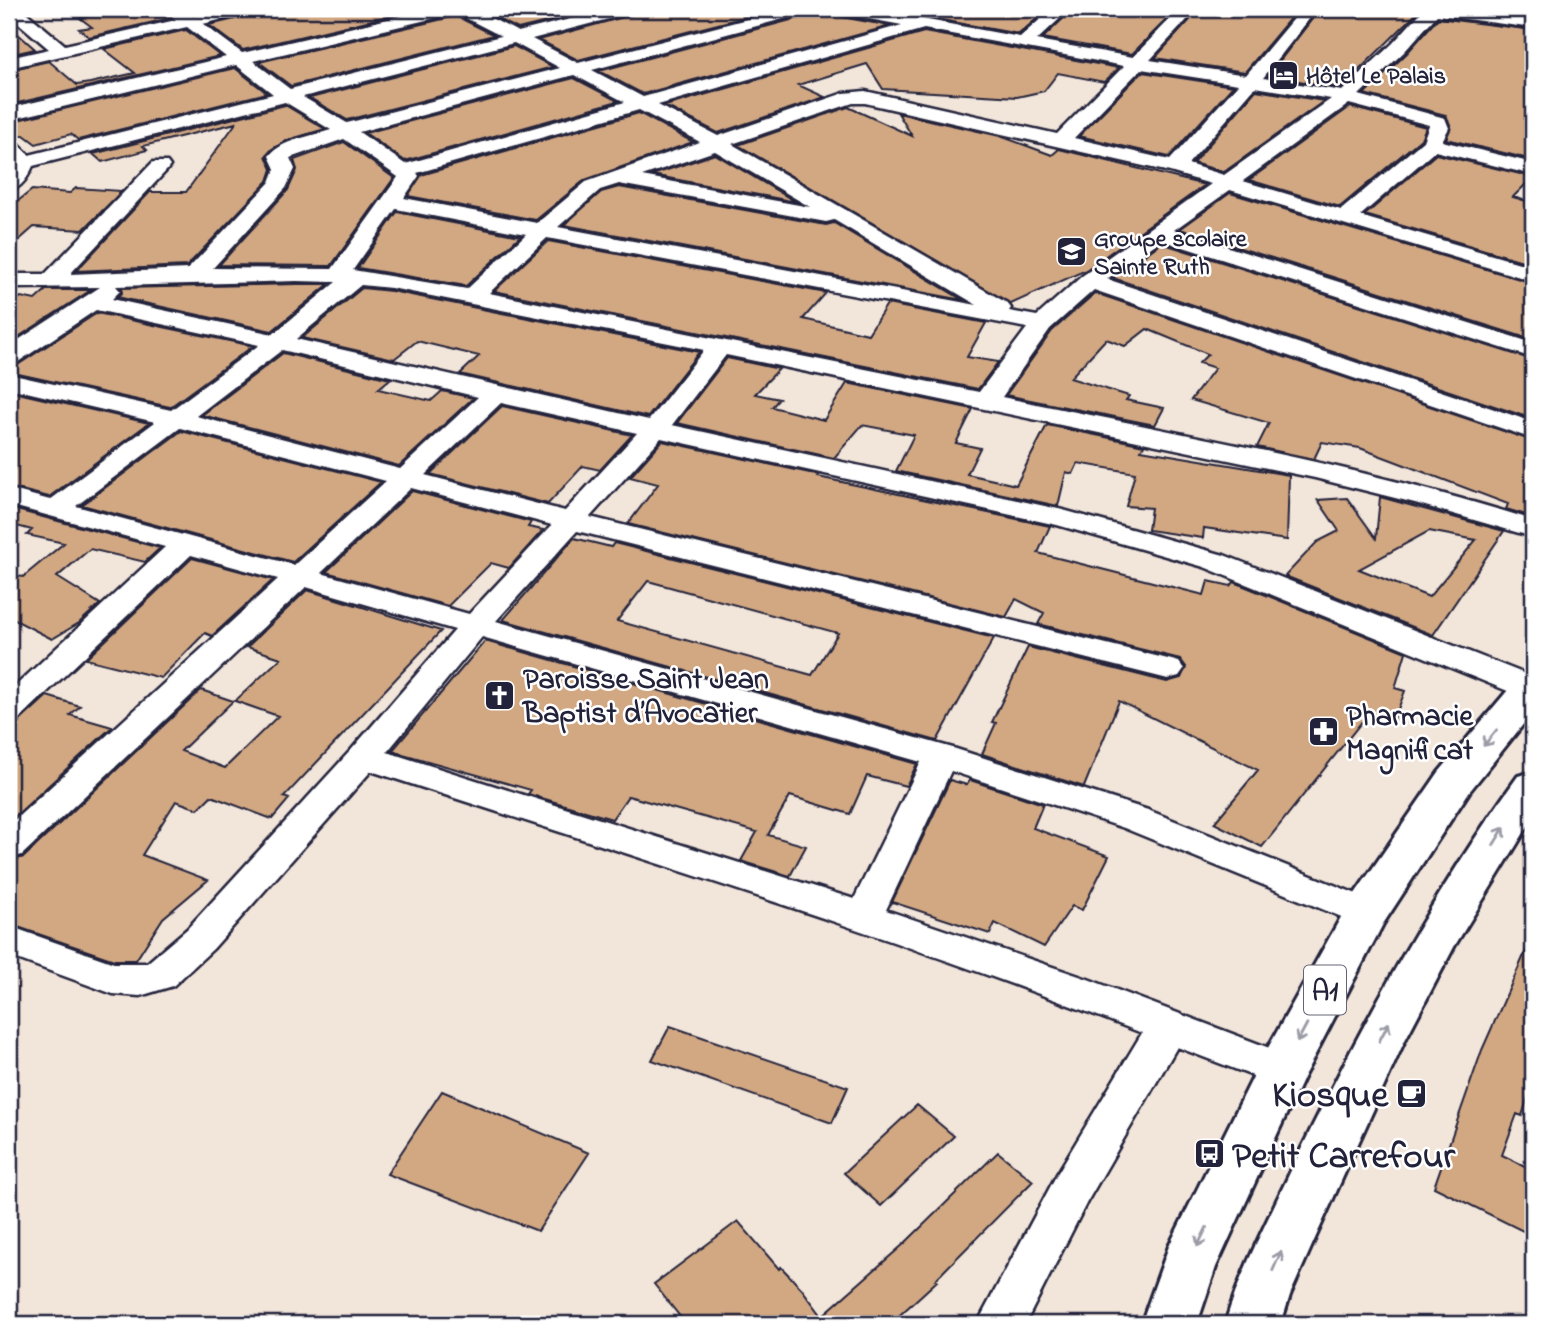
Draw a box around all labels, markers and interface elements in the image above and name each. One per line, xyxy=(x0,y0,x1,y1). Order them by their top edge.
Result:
hotel icon: Hôtel Le Palais xyxy=(1266,58,1300,92)
place label: Hôtel Le Palais xyxy=(1306,60,1446,95)
place label: Groupe scolaire Sainte Ruth xyxy=(1094,223,1248,286)
school or university icon: Groupe scolaire Sainte Ruth xyxy=(1054,235,1088,269)
place label: Paroisse Saint Jean Baptist d’Avocatier xyxy=(521,659,769,737)
church icon: Paroisse Saint Jean Baptist d’Avocatier xyxy=(483,678,517,712)
place label: Pharmacie Magnificat xyxy=(1346,696,1475,775)
pharmacy icon: Pharmacie Magnificat xyxy=(1306,715,1340,749)
one-way arrow xyxy=(1482,729,1498,747)
one-way arrow xyxy=(1491,827,1506,846)
road number: A1 xyxy=(1304,965,1346,1014)
one-way arrow xyxy=(1295,1022,1309,1042)
one-way arrow xyxy=(1377,1023,1391,1043)
place label: Kiosque xyxy=(1272,1070,1389,1124)
cafe icon: Kiosque xyxy=(1394,1076,1428,1110)
place label: Petit Carrefour xyxy=(1232,1131,1457,1185)
bus stop icon: Petit Carrefour xyxy=(1192,1137,1226,1171)
one-way arrow xyxy=(1195,1226,1208,1247)
one-way arrow xyxy=(1271,1250,1284,1272)

